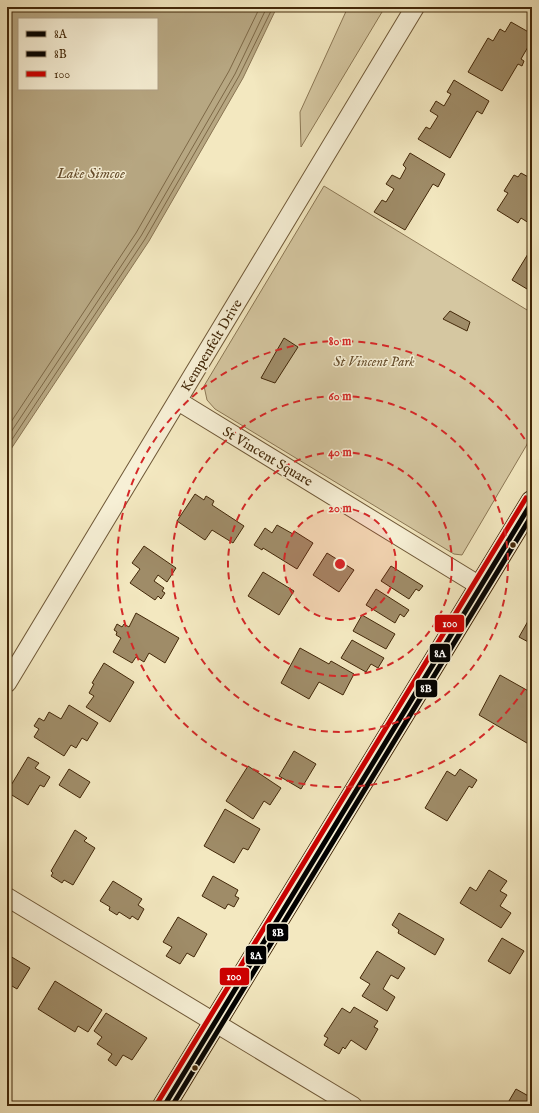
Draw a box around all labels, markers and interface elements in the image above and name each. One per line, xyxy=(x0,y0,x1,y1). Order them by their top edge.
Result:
legend xyxy=(18,18,158,90)
text: 8A xyxy=(54,27,68,42)
text: 8B xyxy=(54,47,67,62)
text: 100 xyxy=(54,67,70,82)
water label: Lake Simcoe xyxy=(56,164,125,183)
street label: Kempenfelt Drive xyxy=(177,296,247,395)
text: 80 m xyxy=(329,334,352,349)
park label: St Vincent Park xyxy=(333,353,415,371)
text: 60 m xyxy=(329,389,352,404)
street label: St Vincent Square xyxy=(219,423,316,491)
text: 40 m xyxy=(328,445,353,460)
text: 20 m xyxy=(328,501,352,516)
unlabelled marker xyxy=(508,540,518,550)
centre of rings xyxy=(333,557,347,571)
line badge: 100 xyxy=(434,614,465,633)
text: 100 xyxy=(443,617,458,631)
line badge: 8A xyxy=(429,643,451,663)
text: 8A xyxy=(434,647,446,661)
line badge: 8B xyxy=(415,679,438,698)
text: 8B xyxy=(420,682,433,696)
line badge: 8B xyxy=(266,923,289,942)
text: 8B xyxy=(272,926,285,940)
line badge: 8A xyxy=(245,945,267,965)
text: 8A xyxy=(250,949,262,963)
line badge: 100 xyxy=(219,967,250,986)
text: 100 xyxy=(227,970,242,984)
unlabelled marker xyxy=(190,1063,200,1073)

